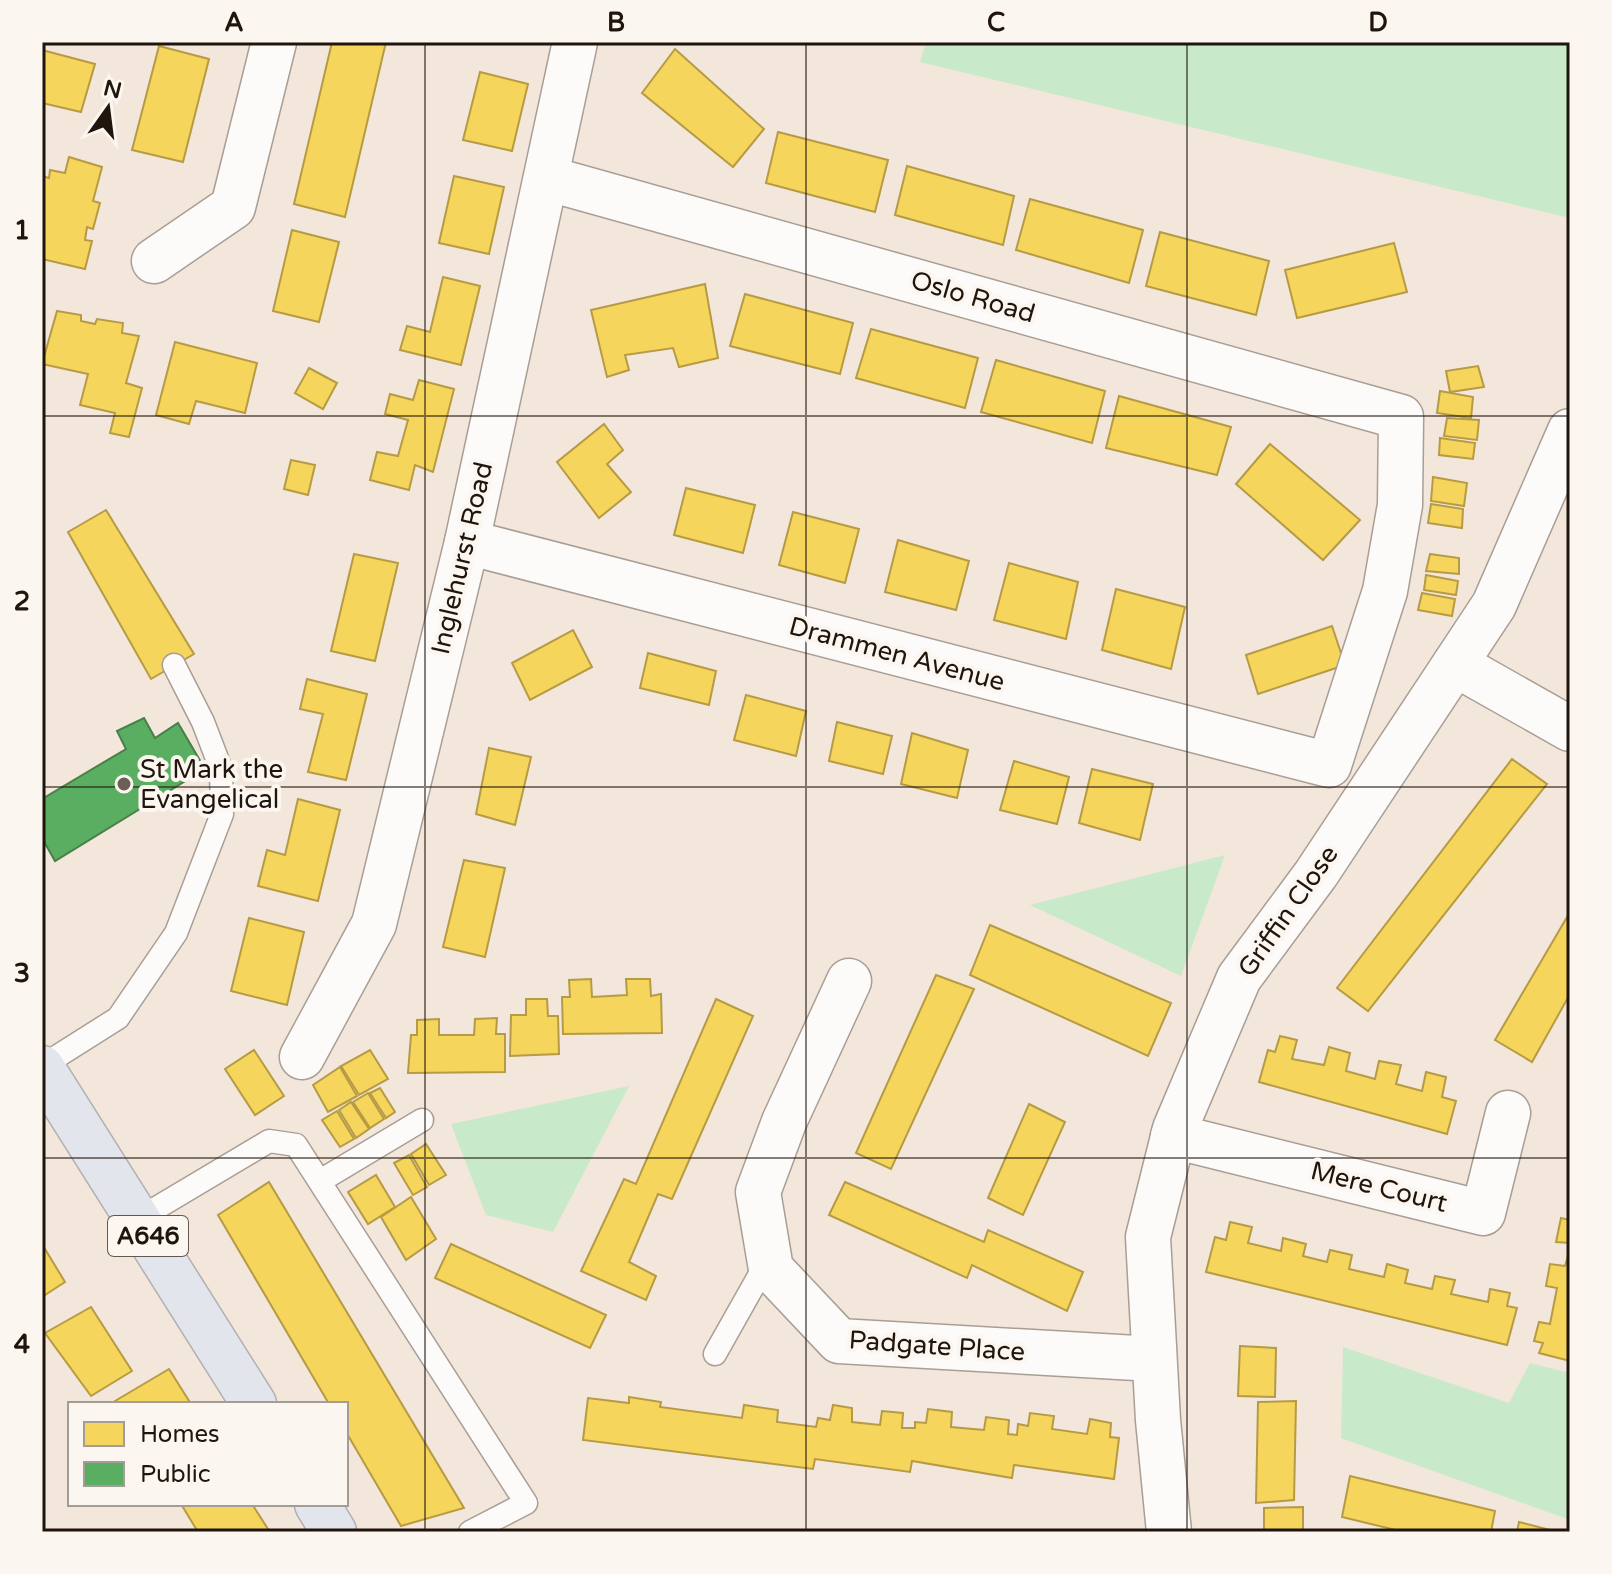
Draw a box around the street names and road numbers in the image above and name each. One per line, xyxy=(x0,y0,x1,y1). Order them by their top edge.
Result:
street label: Oslo Road xyxy=(907,264,1039,330)
street label: Inglehurst Road xyxy=(425,459,499,657)
street label: Drammen Avenue xyxy=(786,610,1008,698)
street label: Griffin Close xyxy=(1231,839,1345,983)
street label: Mere Court xyxy=(1307,1155,1451,1219)
road number: A646 xyxy=(108,1216,188,1256)
street label: Padgate Place xyxy=(848,1324,1026,1368)

